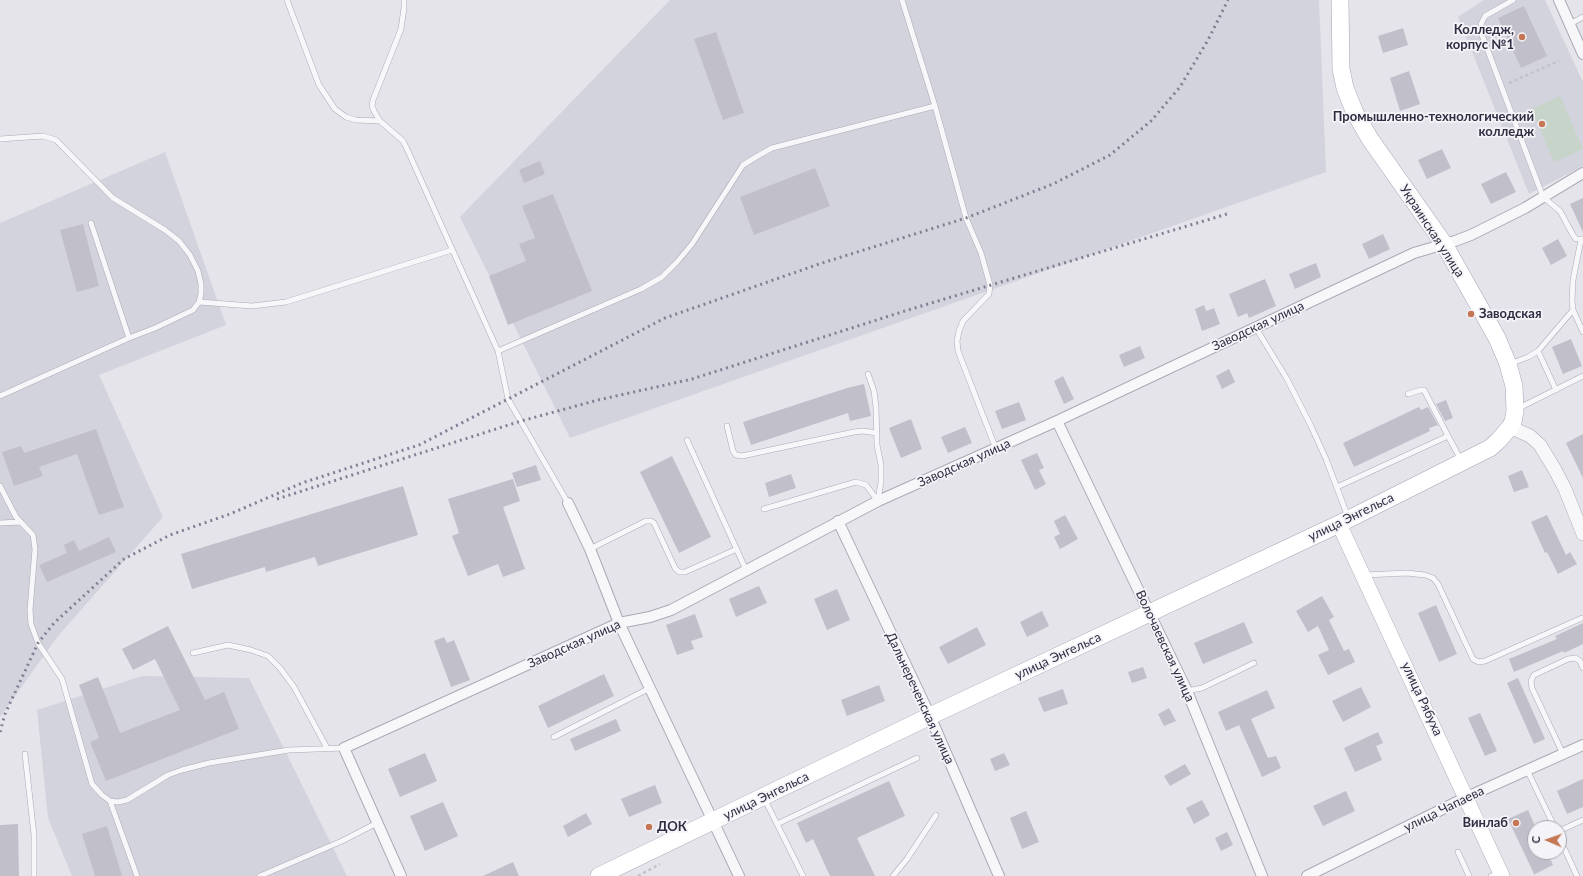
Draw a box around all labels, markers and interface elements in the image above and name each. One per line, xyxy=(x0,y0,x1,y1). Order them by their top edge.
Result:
place label: Колледж, корпус №1 xyxy=(1446,22,1514,53)
marker: Колледж, корпус №1 xyxy=(1517,32,1527,42)
place label: Промышленно-технологический колледж xyxy=(1333,109,1534,140)
marker: Промышленно-технологический колледж xyxy=(1537,119,1547,129)
street label: Украинская улица xyxy=(1396,182,1468,280)
street label: Заводская улица xyxy=(1209,298,1307,354)
place label: Заводская xyxy=(1479,306,1542,322)
marker: Заводская xyxy=(1466,309,1476,319)
street label: Заводская улица xyxy=(915,436,1013,490)
street label: улица Энгельса xyxy=(1306,490,1396,544)
street label: Волочаевская улица xyxy=(1132,588,1198,704)
street label: Заводская улица xyxy=(525,617,623,671)
street label: Дальнереченская улица xyxy=(882,629,958,767)
street label: улица Энгельса xyxy=(1012,629,1104,683)
street label: улица Рябуха xyxy=(1398,660,1446,738)
street label: улица Энгельса xyxy=(721,769,811,823)
street label: улица Чапаева xyxy=(1401,783,1487,835)
place label: Винлаб xyxy=(1463,815,1508,831)
marker: Винлаб xyxy=(1511,818,1521,828)
place label: ДОК xyxy=(657,819,687,835)
north arrow xyxy=(1527,820,1567,860)
marker: ДОК xyxy=(644,822,654,832)
text: С xyxy=(1529,836,1542,843)

